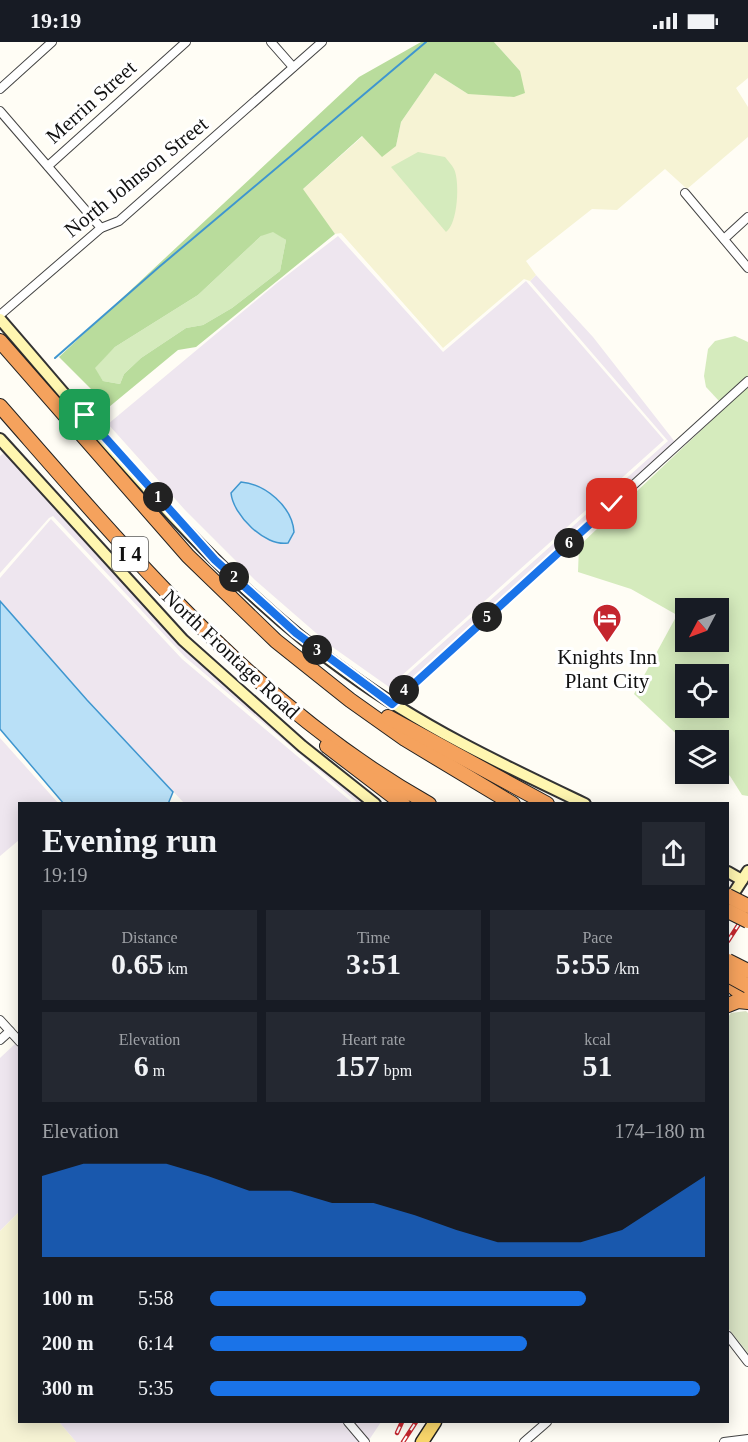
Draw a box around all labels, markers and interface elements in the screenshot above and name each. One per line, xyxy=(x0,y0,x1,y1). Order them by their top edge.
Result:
text: 19:19 xyxy=(30,8,81,33)
street label: Merrin Street xyxy=(41,55,141,149)
street label: North Johnson Street xyxy=(60,112,213,242)
pin xyxy=(59,389,110,440)
icon: arrive xyxy=(68,398,101,431)
pin xyxy=(586,478,637,529)
pin: 1 xyxy=(143,482,173,512)
icon: check xyxy=(595,487,628,520)
text: 1 xyxy=(154,488,162,505)
pin: 6 xyxy=(554,528,584,558)
text: 6 xyxy=(565,534,573,551)
road number: I 4 xyxy=(112,537,148,571)
pin: 2 xyxy=(219,562,249,592)
text: 2 xyxy=(230,568,238,585)
street label: North Frontage Road xyxy=(158,584,305,724)
north arrow xyxy=(675,598,729,652)
map controls xyxy=(675,598,729,784)
pin: 5 xyxy=(472,602,502,632)
hotel icon: Knights Inn Plant City xyxy=(591,602,623,644)
text: 5 xyxy=(483,608,491,625)
pin: 3 xyxy=(302,635,332,665)
text: 3 xyxy=(313,641,321,658)
place label: Knights Inn Plant City xyxy=(557,645,657,693)
button: locate xyxy=(675,664,729,718)
pin: 4 xyxy=(389,675,419,705)
text: 4 xyxy=(400,681,408,698)
button: layers xyxy=(675,730,729,784)
button: share xyxy=(642,822,705,885)
text: Evening run xyxy=(42,823,217,859)
text: 19:19 xyxy=(42,864,88,886)
text: Distance xyxy=(122,929,177,946)
text: Time xyxy=(357,929,390,946)
text: Pace xyxy=(582,929,613,946)
text: 0.65 xyxy=(111,947,164,980)
text: 3:51 xyxy=(346,947,401,980)
text: 5:55 xyxy=(556,947,611,980)
text: km xyxy=(164,960,188,977)
text: /km xyxy=(611,960,639,977)
text: Elevation xyxy=(119,1031,180,1048)
text: Heart rate xyxy=(342,1031,405,1048)
text: kcal xyxy=(584,1031,611,1048)
text: 6 xyxy=(134,1049,149,1082)
text: 157 xyxy=(335,1049,380,1082)
text: 51 xyxy=(583,1049,613,1082)
text: m xyxy=(149,1062,165,1079)
text: bpm xyxy=(380,1062,412,1079)
text: Elevation xyxy=(42,1120,119,1142)
text: 174–180 m xyxy=(614,1120,705,1142)
text: 100 m xyxy=(42,1287,94,1309)
text: 5:58 xyxy=(138,1287,174,1309)
text: 200 m xyxy=(42,1332,94,1354)
text: 6:14 xyxy=(138,1332,174,1354)
text: 300 m xyxy=(42,1377,94,1399)
text: 5:35 xyxy=(138,1377,174,1399)

